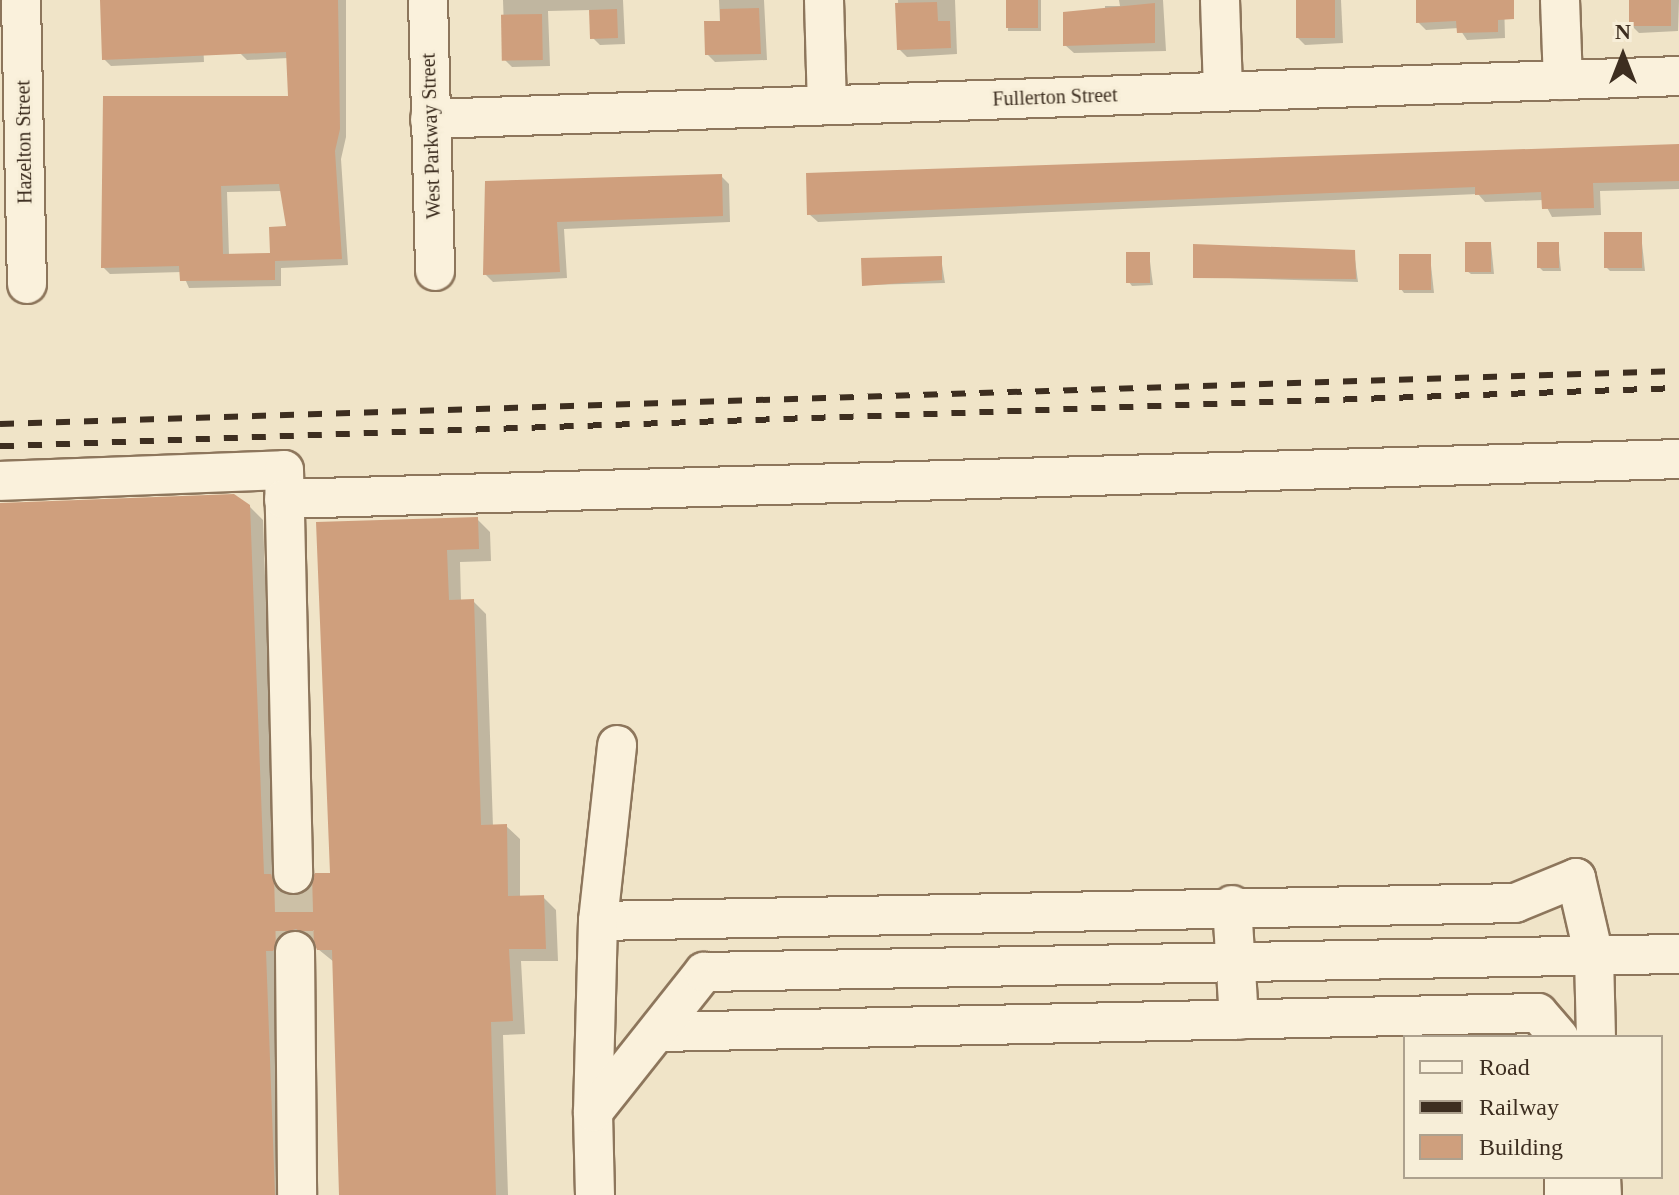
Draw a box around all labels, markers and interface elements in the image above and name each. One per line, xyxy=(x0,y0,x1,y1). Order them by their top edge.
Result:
north arrow xyxy=(1583,16,1663,96)
text: N xyxy=(1615,19,1631,44)
street label: West Parkway Street xyxy=(416,53,446,219)
street label: Hazelton Street xyxy=(11,80,37,204)
street label: Fullerton Street xyxy=(992,83,1118,111)
legend xyxy=(1403,1035,1663,1179)
text: Road xyxy=(1479,1054,1530,1080)
text: Railway xyxy=(1479,1094,1559,1120)
text: Building xyxy=(1479,1134,1563,1160)

